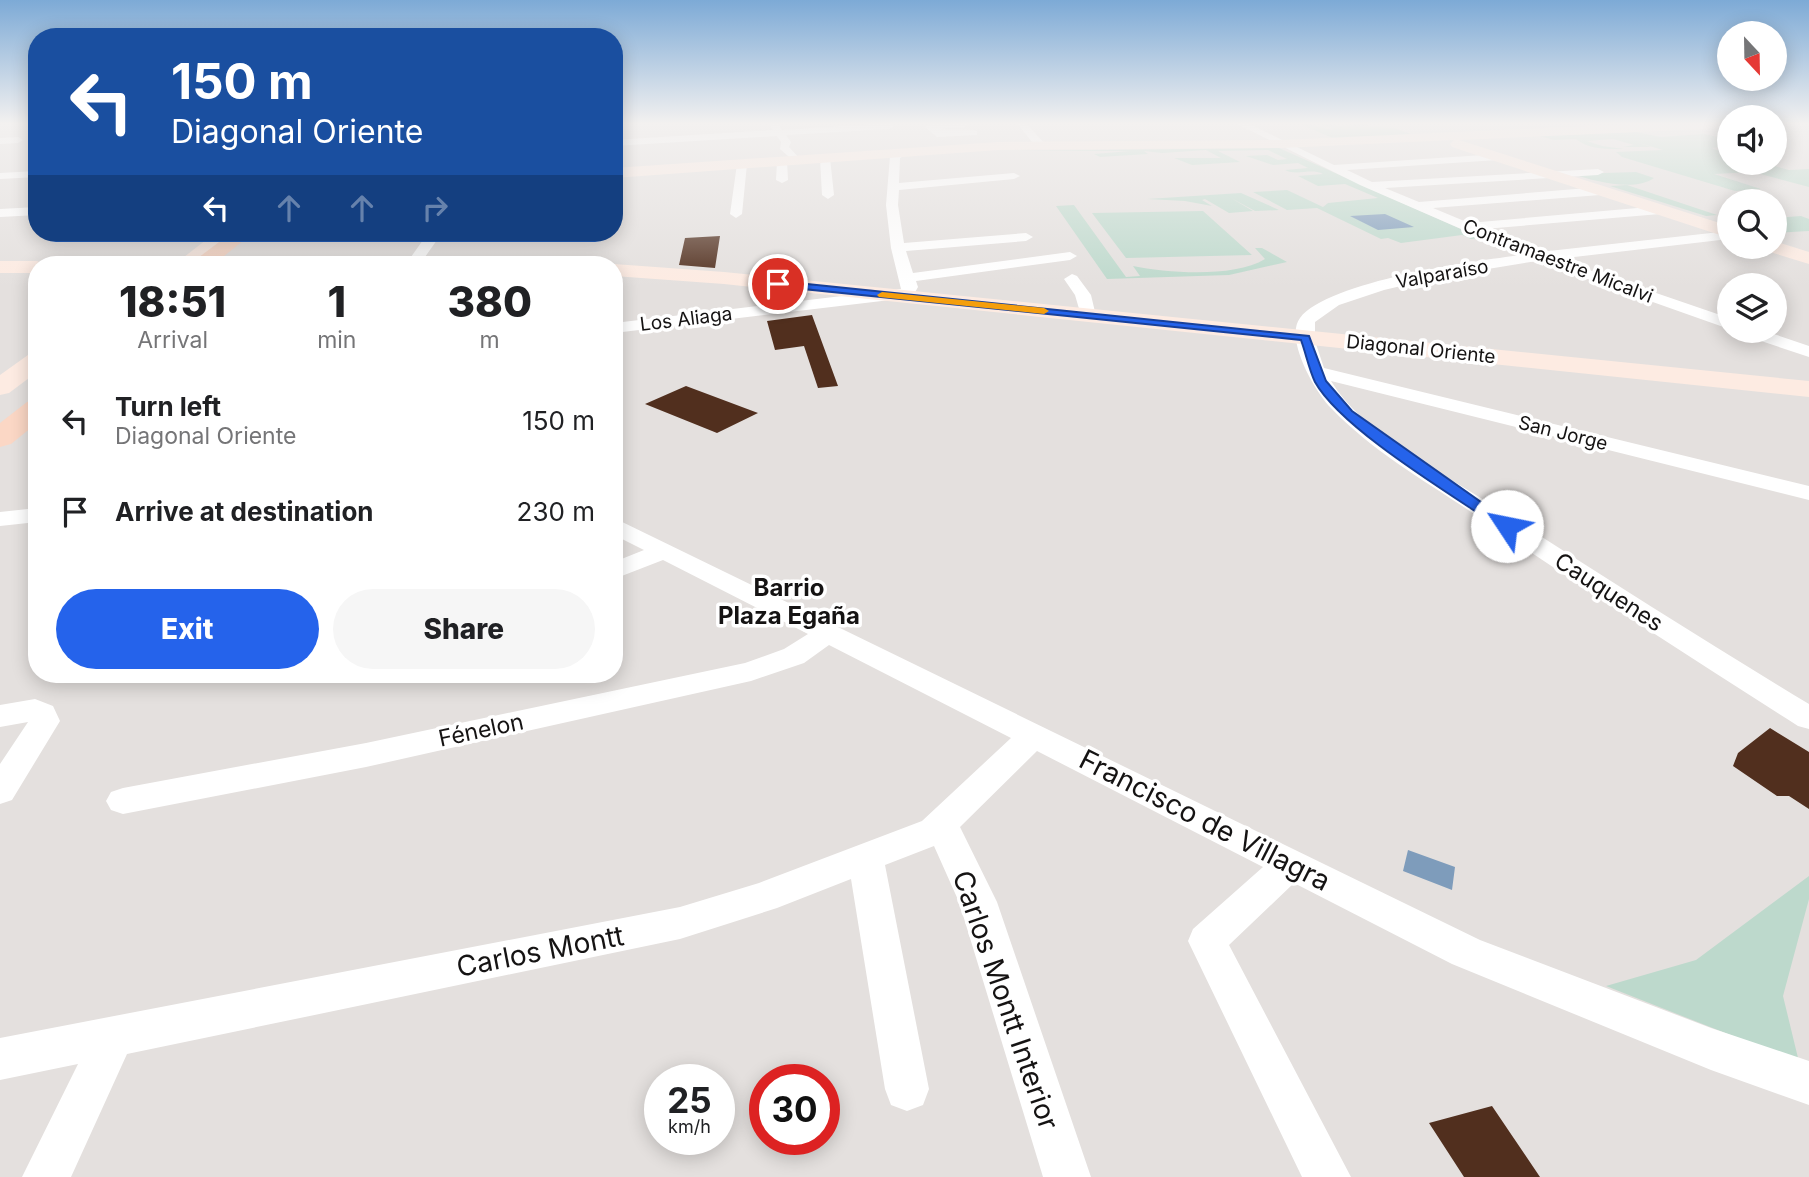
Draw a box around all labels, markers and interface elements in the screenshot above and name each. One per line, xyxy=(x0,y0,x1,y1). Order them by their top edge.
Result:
north arrow xyxy=(1717,21,1787,91)
map controls xyxy=(1717,21,1787,343)
text: 150 m xyxy=(171,52,313,111)
icon: left xyxy=(56,56,147,147)
button: sound xyxy=(1717,105,1787,175)
text: Diagonal Oriente xyxy=(171,112,423,151)
icon: left xyxy=(197,189,235,227)
icon: ahead xyxy=(270,189,308,227)
icon: ahead xyxy=(343,189,381,227)
icon: right xyxy=(416,189,454,227)
button: search xyxy=(1717,189,1787,259)
street label: Contramaestre Micalvi xyxy=(1460,214,1656,308)
pin xyxy=(748,254,808,314)
street label: Valparaíso xyxy=(1394,255,1490,293)
icon: arrive xyxy=(759,265,797,303)
button: layers xyxy=(1717,273,1787,343)
text: 18:51 xyxy=(119,276,226,327)
text: 1 xyxy=(328,276,346,327)
text: 380 xyxy=(447,276,532,327)
street label: Los Aliaga xyxy=(639,302,733,336)
text: Arrival xyxy=(137,326,208,354)
text: min xyxy=(317,326,356,354)
text: m xyxy=(480,326,500,354)
street label: Diagonal Oriente xyxy=(1345,330,1497,368)
text: Turn left xyxy=(115,391,221,422)
icon: left xyxy=(56,402,94,440)
text: 150 m xyxy=(522,405,595,436)
street label: San Jorge xyxy=(1516,411,1610,455)
text: Diagonal Oriente xyxy=(115,422,296,450)
position arrow xyxy=(1470,489,1544,563)
icon: arrive xyxy=(56,493,94,531)
text: Arrive at destination xyxy=(115,496,374,527)
text: 230 m xyxy=(517,496,595,527)
street label: Cauquenes xyxy=(1550,547,1668,637)
district label: Barrio Plaza Egaña xyxy=(718,573,860,630)
button: Exit xyxy=(56,589,319,669)
button: Share xyxy=(333,589,595,669)
street label: Fénelon xyxy=(436,707,526,753)
street label: Francisco de Villagra xyxy=(1074,742,1336,898)
street label: Carlos Montt Interior xyxy=(946,866,1066,1134)
street label: Carlos Montt xyxy=(453,918,627,984)
speed limit sign: 30 xyxy=(749,1064,840,1155)
text: 25 xyxy=(667,1079,712,1121)
text: km/h xyxy=(668,1116,711,1137)

